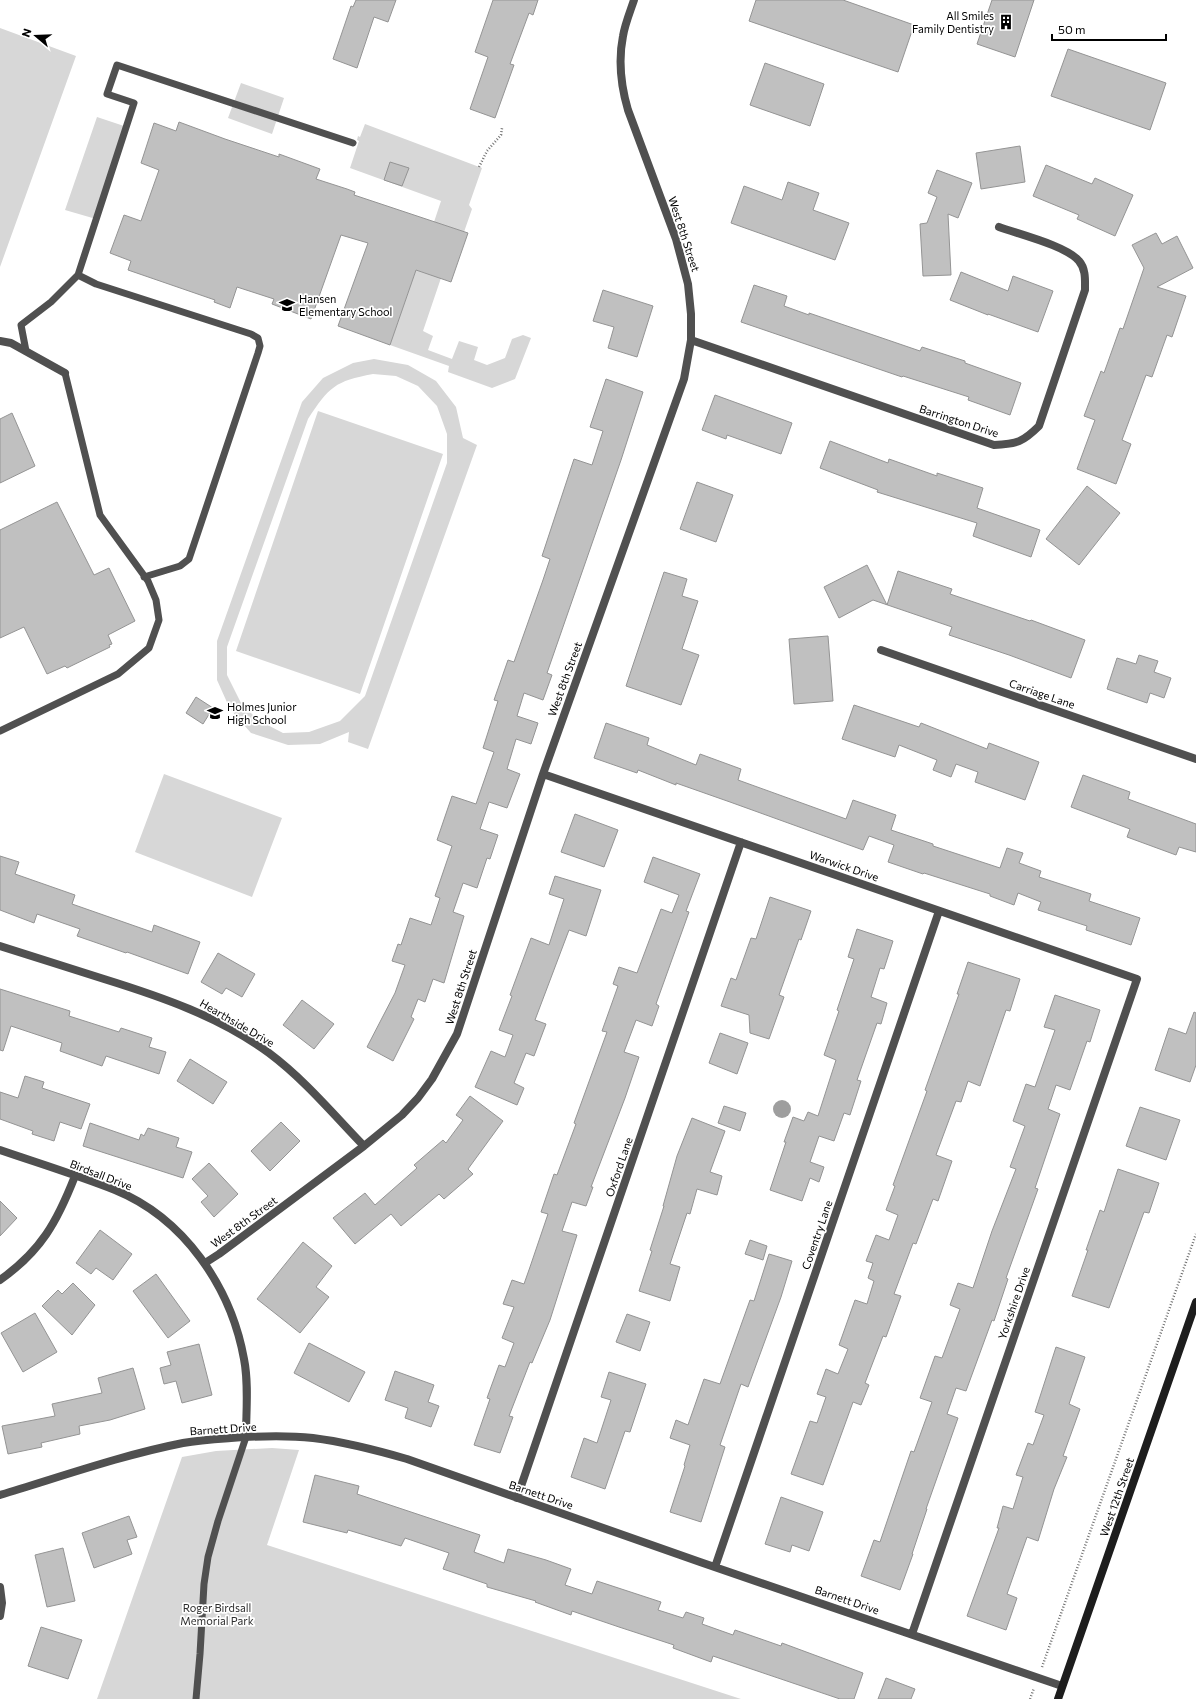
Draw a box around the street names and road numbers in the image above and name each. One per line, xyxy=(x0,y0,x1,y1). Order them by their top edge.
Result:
street label: West 8th Street xyxy=(666,194,703,274)
street label: Barrington Drive xyxy=(918,402,1001,440)
street label: West 8th Street xyxy=(545,639,584,718)
street label: Carriage Lane xyxy=(1008,676,1077,711)
street label: Warwick Drive xyxy=(808,848,881,884)
street label: West 8th Street xyxy=(442,947,479,1026)
street label: Hearthside Drive xyxy=(198,996,277,1049)
street label: Oxford Lane xyxy=(602,1135,635,1198)
street label: Birdsall Drive xyxy=(68,1157,134,1192)
street label: West 8th Street xyxy=(208,1193,280,1250)
street label: Coventry Lane xyxy=(799,1198,835,1271)
street label: Yorkshire Drive xyxy=(995,1265,1032,1341)
street label: Barnett Drive xyxy=(189,1420,257,1437)
street label: West 12th Street xyxy=(1097,1455,1136,1538)
street label: Barnett Drive xyxy=(507,1477,575,1512)
street label: Barnett Drive xyxy=(813,1582,881,1617)

